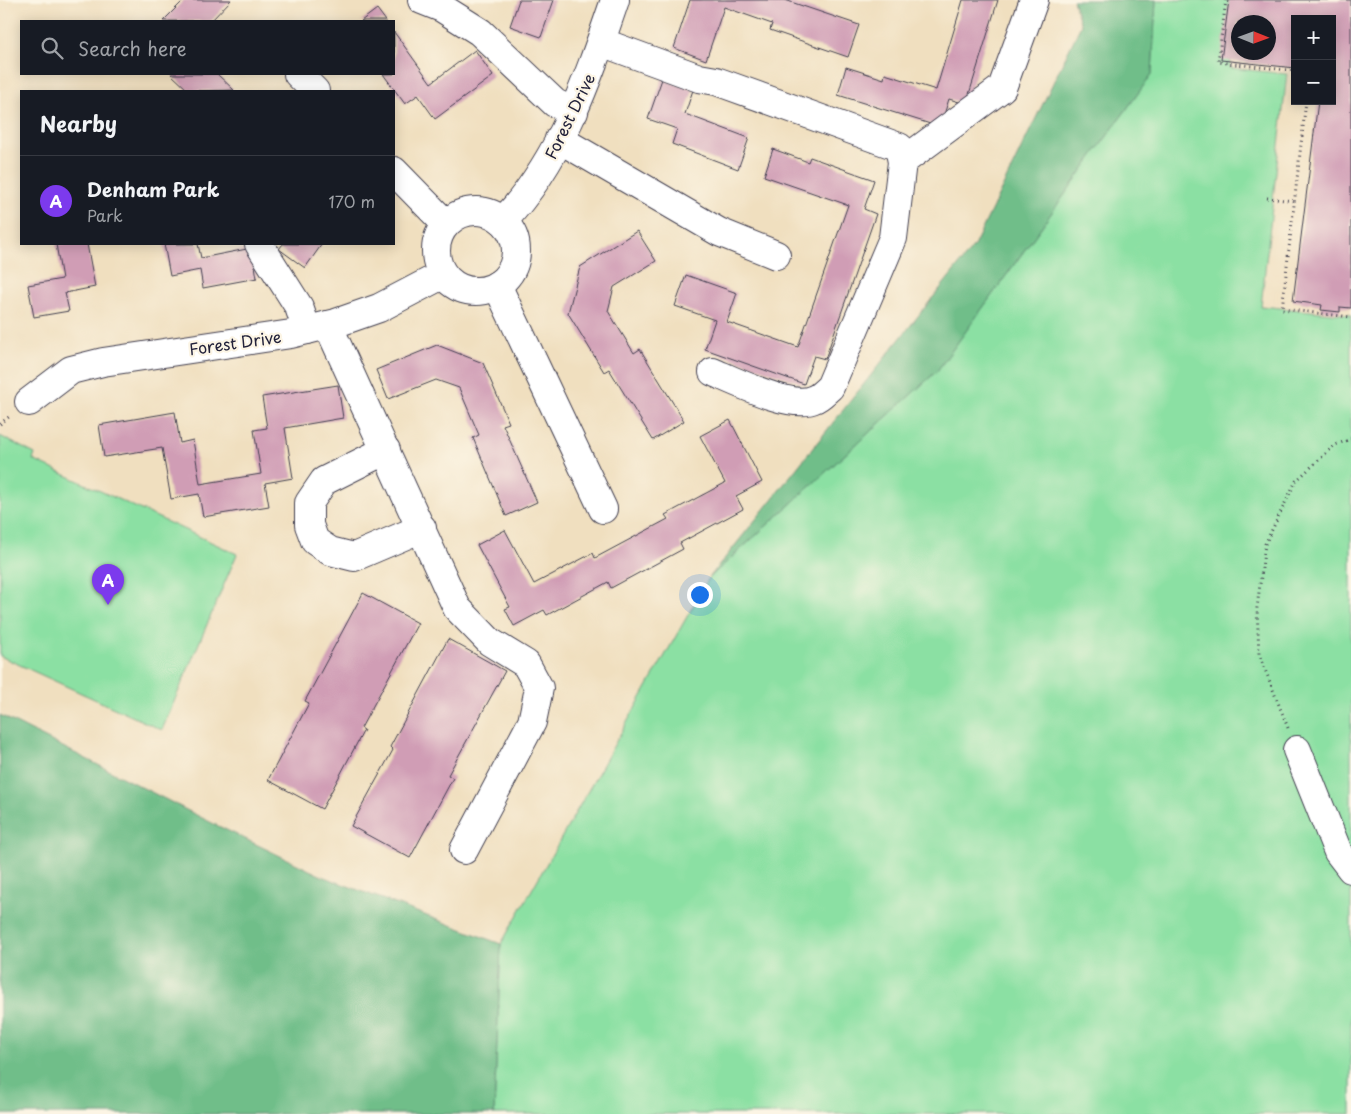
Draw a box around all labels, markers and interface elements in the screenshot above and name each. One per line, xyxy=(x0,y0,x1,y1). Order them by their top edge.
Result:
north arrow xyxy=(1231,15,1276,60)
map controls xyxy=(1291,15,1336,105)
button: + xyxy=(1291,15,1336,60)
search box xyxy=(20,20,395,75)
icon: search xyxy=(38,34,66,62)
text: Search here xyxy=(78,34,187,62)
button: − xyxy=(1291,60,1336,105)
street label: Forest Drive xyxy=(538,69,600,163)
text: Nearby xyxy=(40,107,117,139)
text: Denham Park xyxy=(87,175,219,203)
text: A xyxy=(50,189,62,213)
text: 170 m xyxy=(329,189,375,213)
text: Park xyxy=(87,203,123,227)
street label: Forest Drive xyxy=(187,324,283,360)
pin: A xyxy=(92,564,124,605)
your location xyxy=(687,582,713,608)

